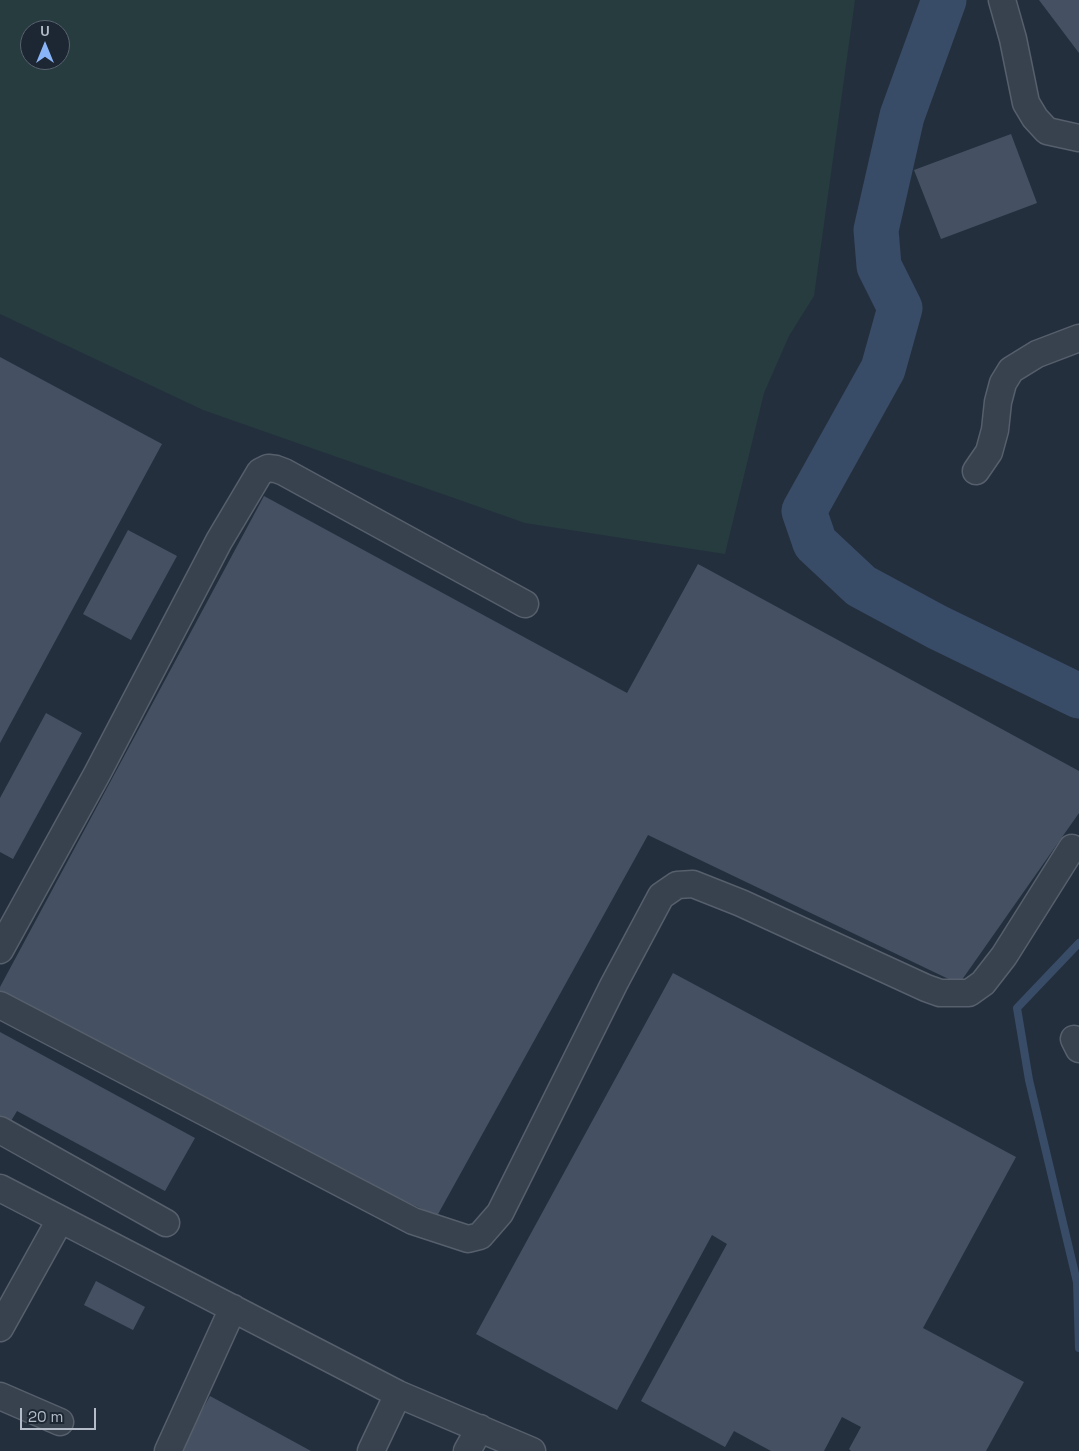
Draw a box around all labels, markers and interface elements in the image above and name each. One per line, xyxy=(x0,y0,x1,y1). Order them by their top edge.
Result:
north arrow xyxy=(20,20,70,70)
text: U xyxy=(40,22,50,40)
scale bar xyxy=(22,1398,99,1430)
text: 20 m xyxy=(28,1407,63,1426)

